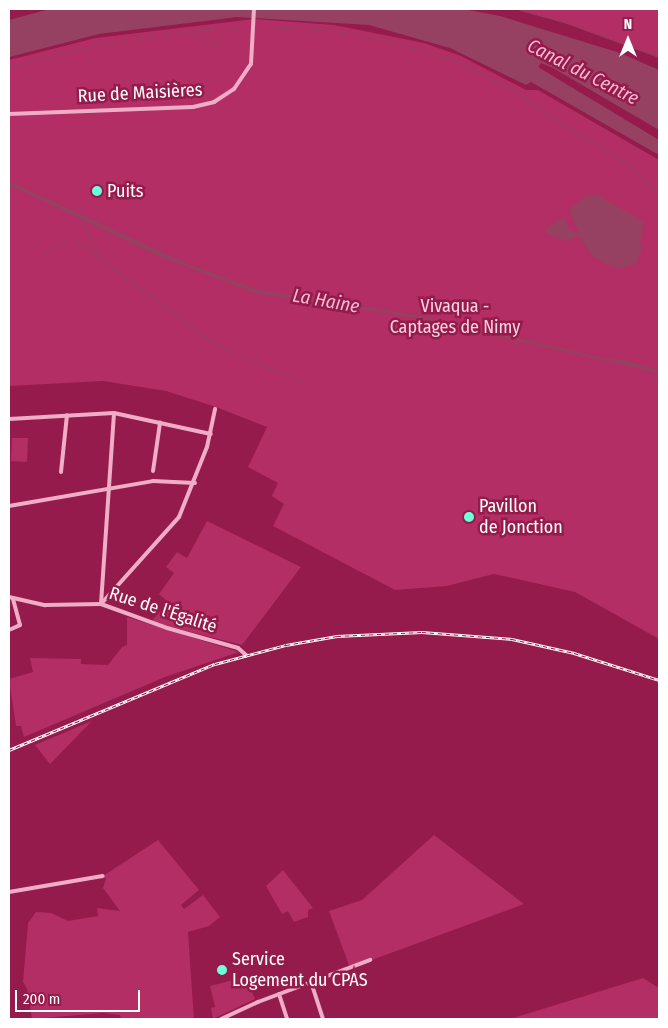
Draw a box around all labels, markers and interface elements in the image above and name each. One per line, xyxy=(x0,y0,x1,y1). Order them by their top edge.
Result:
north arrow xyxy=(603,15,653,65)
text: N xyxy=(624,16,632,33)
water label: Canal du Centre xyxy=(523,34,643,110)
street label: Rue de Maisières xyxy=(77,79,203,107)
place label: Puits xyxy=(107,180,144,202)
marker: Puits xyxy=(91,185,103,197)
water label: La Haine xyxy=(291,284,361,318)
park label: Vivaqua - Captages de Nimy xyxy=(390,296,520,338)
place label: Pavillon de Jonction xyxy=(479,496,563,538)
marker: Pavillon de Jonction xyxy=(463,511,475,523)
street label: Rue de l'Égalité xyxy=(106,582,220,638)
place label: Service Logement du CPAS xyxy=(232,949,368,992)
marker: Service Logement du CPAS xyxy=(216,964,228,976)
scale bar xyxy=(18,980,142,1012)
text: 200 m xyxy=(23,990,60,1008)

